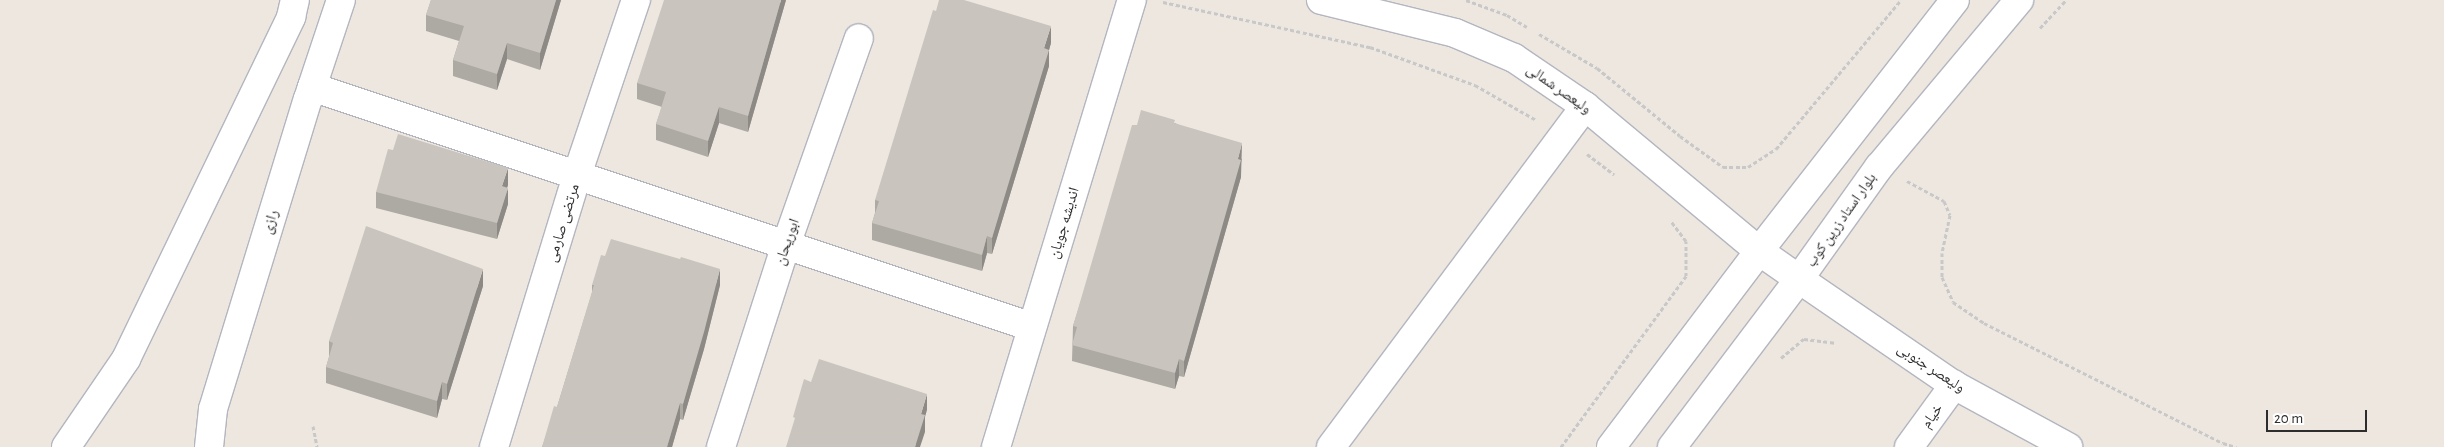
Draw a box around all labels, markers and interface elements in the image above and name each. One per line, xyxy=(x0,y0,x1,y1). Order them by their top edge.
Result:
street label: ولیعصر شمالی xyxy=(1523,60,1595,118)
street label: بلوار استاد زرین کوب xyxy=(1802,169,1880,271)
street label: مرتضی صارمی xyxy=(543,182,583,264)
street label: اندیشه جویان xyxy=(1045,185,1083,261)
street label: رازی xyxy=(258,208,282,236)
street label: ابوریحان xyxy=(771,216,803,268)
street label: ولیعصر جنوبی xyxy=(1894,339,1968,397)
street label: خیام xyxy=(1917,400,1947,432)
scale bar xyxy=(2269,400,2370,432)
text: 20 m xyxy=(2274,411,2303,426)

